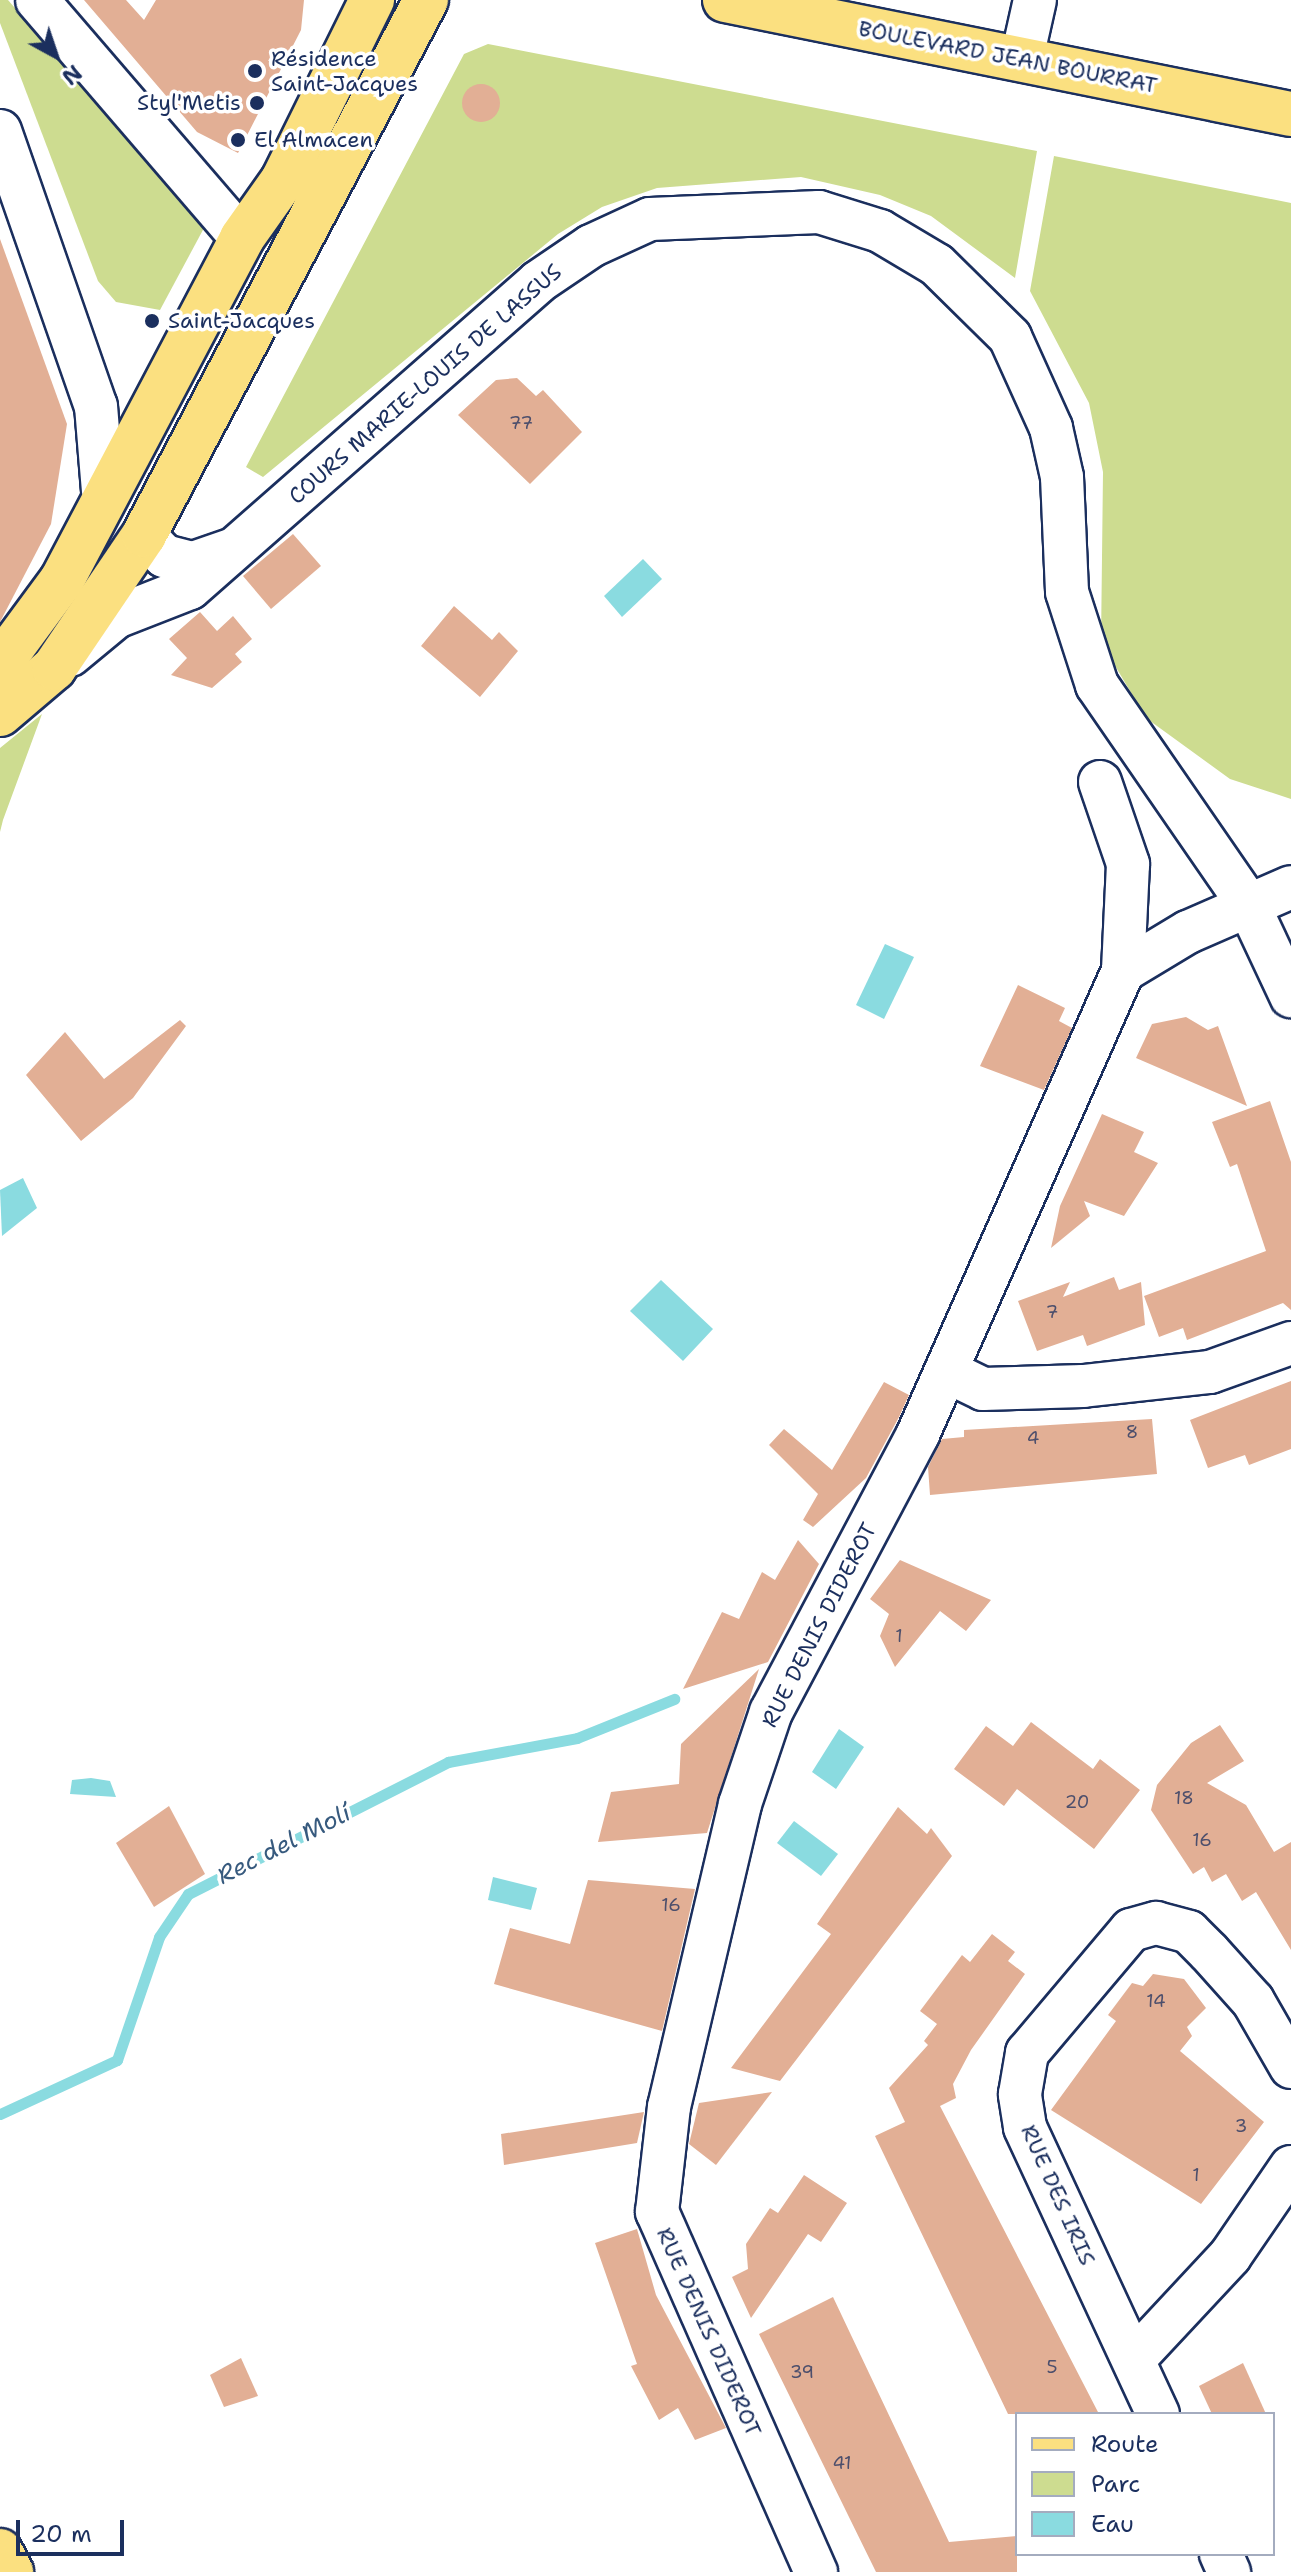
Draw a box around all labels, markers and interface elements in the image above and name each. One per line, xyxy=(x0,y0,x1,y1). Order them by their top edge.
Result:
street label: BOULEVARD JEAN BOURRAT xyxy=(856,15,1160,99)
north arrow xyxy=(16,16,96,96)
place label: Résidence Saint-Jacques xyxy=(271,45,418,96)
text: N xyxy=(56,58,88,91)
marker: Résidence Saint-Jacques xyxy=(246,62,264,80)
place label: Styl'Metis xyxy=(137,90,241,116)
marker: Styl'Metis xyxy=(248,94,266,112)
place label: El Almacen xyxy=(254,127,373,153)
marker: El Almacen xyxy=(229,131,247,149)
street label: COURS MARIE-LOUIS DE LASSUS xyxy=(283,258,567,510)
place label: Saint-Jacques xyxy=(168,308,315,334)
marker: Saint-Jacques xyxy=(143,312,161,330)
house number: 77 xyxy=(509,412,533,434)
house number: 7 xyxy=(1046,1301,1058,1323)
house number: 8 xyxy=(1126,1421,1138,1443)
house number: 4 xyxy=(1027,1427,1039,1449)
street label: RUE DENIS DIDEROT xyxy=(756,1518,882,1732)
house number: 1 xyxy=(895,1625,903,1647)
house number: 18 xyxy=(1174,1787,1194,1809)
house number: 20 xyxy=(1065,1791,1089,1813)
water label: Rec del Molí xyxy=(212,1799,356,1891)
house number: 16 xyxy=(1192,1829,1212,1851)
house number: 16 xyxy=(661,1894,681,1916)
house number: 14 xyxy=(1146,1990,1166,2012)
house number: 3 xyxy=(1235,2115,1247,2137)
street label: RUE DES IRIS xyxy=(1015,2121,1101,2269)
house number: 1 xyxy=(1192,2164,1200,2186)
street label: RUE DENIS DIDEROT xyxy=(651,2223,767,2441)
house number: 5 xyxy=(1046,2356,1058,2378)
house number: 39 xyxy=(790,2361,814,2383)
legend xyxy=(1015,2412,1275,2556)
text: Route xyxy=(1091,2428,1159,2460)
house number: 41 xyxy=(832,2452,852,2474)
text: Parc xyxy=(1091,2468,1140,2500)
scale bar xyxy=(20,2504,128,2554)
text: Eau xyxy=(1091,2508,1134,2540)
text: 20 m xyxy=(30,2518,92,2550)

